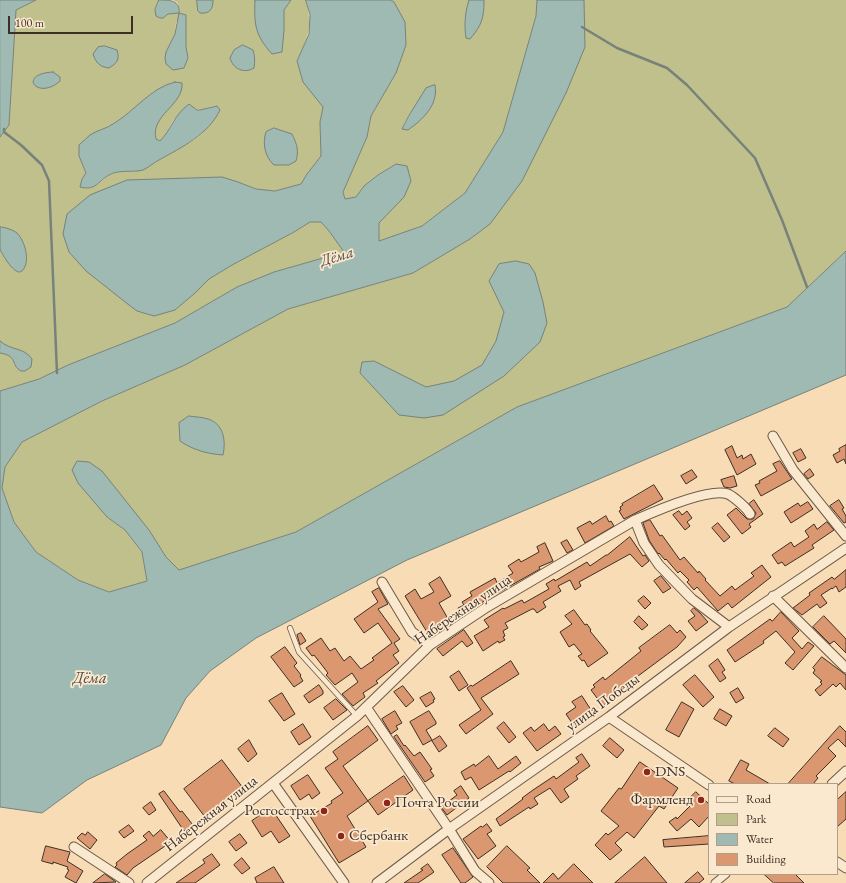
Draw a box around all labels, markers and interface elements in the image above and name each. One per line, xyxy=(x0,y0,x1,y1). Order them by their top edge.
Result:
scale bar xyxy=(10,8,135,34)
text: 100 m xyxy=(15,15,44,31)
water label: Дёма xyxy=(318,243,356,271)
street label: Набережная улица xyxy=(411,571,515,649)
water label: Дёма xyxy=(73,669,107,689)
street label: улица Победы xyxy=(563,670,643,736)
place label: DNS xyxy=(655,763,685,781)
marker: DNS xyxy=(642,767,652,777)
street label: Набережная улица xyxy=(161,772,261,856)
legend xyxy=(708,783,838,875)
place label: Фармленд xyxy=(631,791,693,809)
text: Road xyxy=(746,791,771,807)
place label: Почта России xyxy=(395,794,479,812)
marker: Фармленд xyxy=(696,795,706,805)
marker: Почта России xyxy=(382,798,392,808)
place label: Росгосстрах xyxy=(244,802,316,820)
marker: Росгосстрах xyxy=(319,806,329,816)
text: Park xyxy=(746,811,766,827)
place label: Сбербанк xyxy=(349,827,408,845)
marker: Сбербанк xyxy=(336,831,346,841)
text: Water xyxy=(746,831,773,847)
text: Building xyxy=(746,851,786,867)

